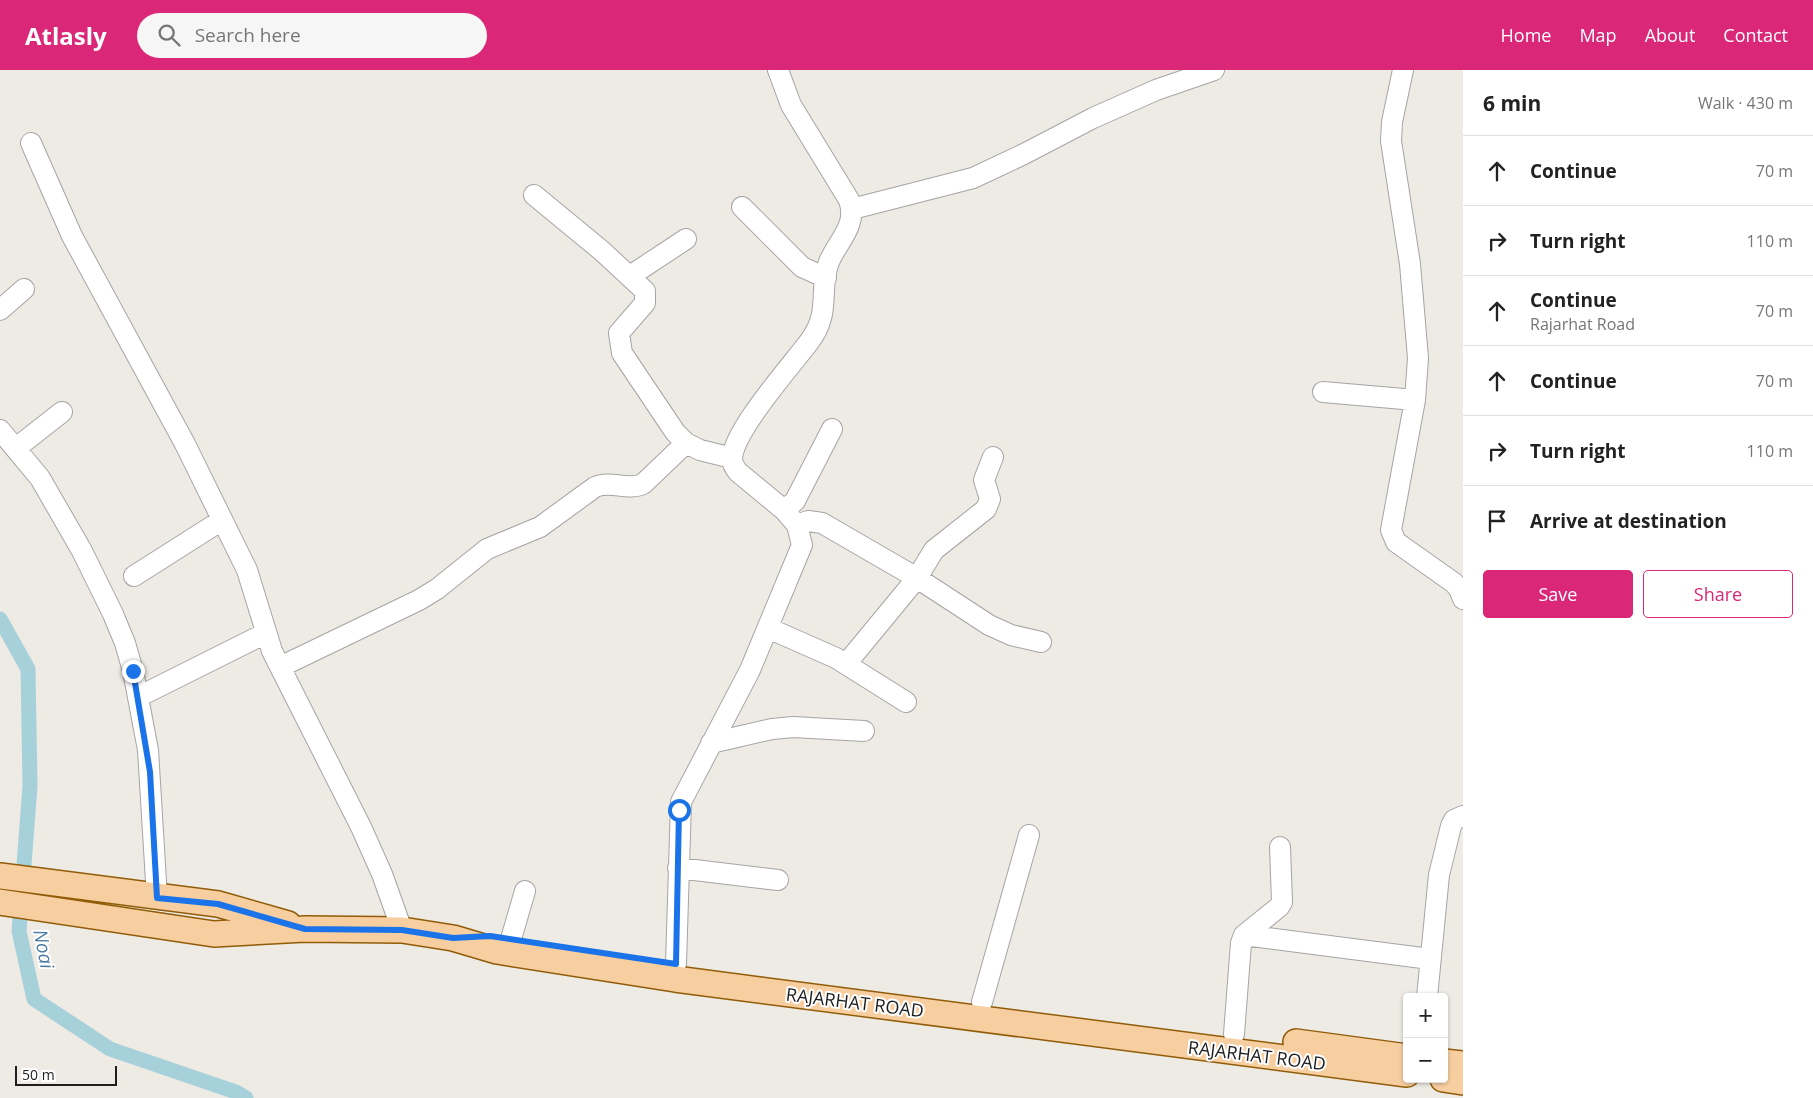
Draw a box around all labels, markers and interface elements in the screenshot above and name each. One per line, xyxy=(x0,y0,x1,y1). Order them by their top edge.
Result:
search box xyxy=(137,13,487,58)
text: Atlasly xyxy=(25,19,107,52)
icon: search xyxy=(155,21,183,49)
text: Search here xyxy=(195,22,301,48)
text: Home xyxy=(1501,23,1551,47)
text: Map xyxy=(1579,23,1617,47)
text: About xyxy=(1645,23,1695,47)
text: Contact xyxy=(1723,23,1788,47)
text: 6 min xyxy=(1483,89,1541,117)
text: Walk · 430 m xyxy=(1698,92,1793,114)
icon: ahead xyxy=(1483,157,1511,185)
text: Continue xyxy=(1530,158,1617,184)
text: 70 m xyxy=(1756,160,1793,182)
icon: right xyxy=(1483,227,1511,255)
text: Turn right xyxy=(1530,228,1625,254)
text: 110 m xyxy=(1747,230,1793,252)
text: Continue xyxy=(1530,287,1617,313)
icon: ahead xyxy=(1483,297,1511,325)
text: 70 m xyxy=(1756,300,1793,322)
text: Rajarhat Road xyxy=(1530,313,1635,335)
icon: ahead xyxy=(1483,367,1511,395)
text: Continue xyxy=(1530,368,1617,394)
text: 70 m xyxy=(1756,370,1793,392)
icon: right xyxy=(1483,437,1511,465)
text: Turn right xyxy=(1530,438,1625,464)
text: 110 m xyxy=(1747,440,1793,462)
icon: arrive xyxy=(1483,507,1511,535)
text: Arrive at destination xyxy=(1530,508,1727,534)
button: Save xyxy=(1483,570,1633,618)
button: Share xyxy=(1643,570,1793,618)
route end xyxy=(122,660,145,683)
route start xyxy=(668,799,691,822)
water label: Noai xyxy=(27,927,61,972)
street label: RAJARHAT ROAD xyxy=(785,982,925,1022)
map controls xyxy=(1403,993,1448,1083)
button: + xyxy=(1403,993,1448,1038)
street label: RAJARHAT ROAD xyxy=(1187,1035,1327,1075)
button: − xyxy=(1403,1038,1448,1083)
scale bar xyxy=(15,1063,118,1086)
text: 50 m xyxy=(22,1065,55,1084)

